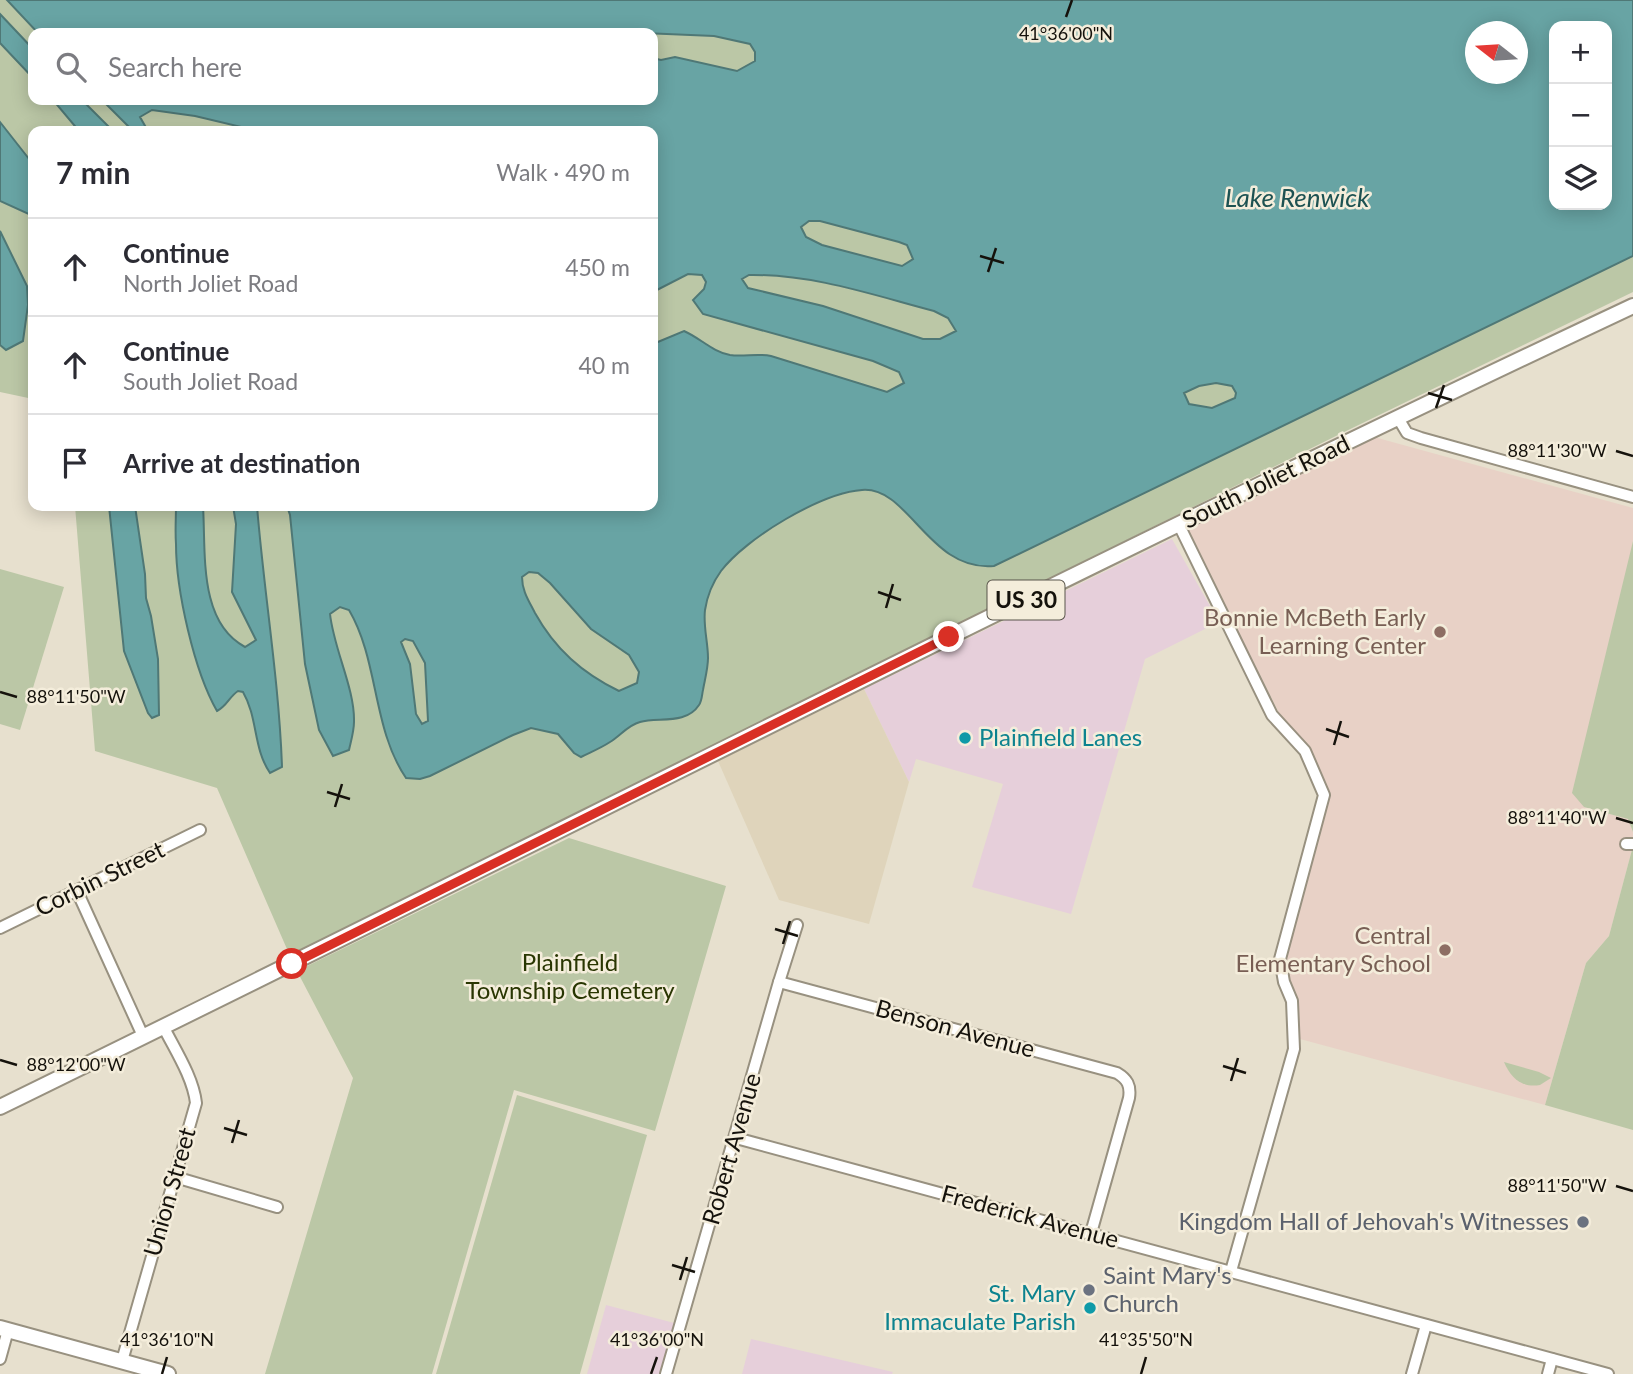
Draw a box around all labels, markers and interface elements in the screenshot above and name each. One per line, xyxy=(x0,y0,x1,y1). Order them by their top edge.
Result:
north arrow xyxy=(1465,21,1528,84)
map controls xyxy=(1549,21,1612,210)
button: + xyxy=(1549,21,1612,84)
text: 41°36'00"N xyxy=(1019,22,1113,44)
search box xyxy=(28,28,658,105)
icon: search xyxy=(52,48,90,86)
text: Search here xyxy=(108,51,242,83)
button: − xyxy=(1549,84,1612,147)
button: layers xyxy=(1549,147,1612,210)
text: 7 min xyxy=(56,154,130,190)
text: Walk · 490 m xyxy=(496,158,630,186)
water label: Lake Renwick xyxy=(1225,181,1370,213)
text: Continue xyxy=(123,237,229,269)
icon: ahead xyxy=(56,248,94,286)
text: 450 m xyxy=(565,253,630,281)
text: North Joliet Road xyxy=(123,269,298,297)
text: Continue xyxy=(123,335,229,367)
icon: ahead xyxy=(56,346,94,384)
text: 40 m xyxy=(579,351,630,379)
text: South Joliet Road xyxy=(123,367,298,395)
street label: South Joliet Road xyxy=(1177,428,1354,534)
text: 88°11'30"W xyxy=(1507,439,1607,461)
icon: arrive xyxy=(56,444,94,482)
text: Arrive at destination xyxy=(123,447,360,479)
road number: US 30 xyxy=(988,580,1064,620)
place label: Bonnie McBeth Early Learning Center xyxy=(1204,602,1427,659)
route end xyxy=(933,621,964,652)
marker: Bonnie McBeth Early Learning Center xyxy=(1432,624,1448,640)
text: 88°11'50"W xyxy=(26,685,126,707)
place label: Plainfield Lanes xyxy=(979,722,1142,751)
marker: Plainfield Lanes xyxy=(957,730,973,746)
text: 88°11'40"W xyxy=(1507,806,1607,828)
street label: Corbin Street xyxy=(30,834,169,921)
place label: Central Elementary School xyxy=(1235,920,1431,977)
marker: Central Elementary School xyxy=(1437,942,1453,958)
park label: Plainfield Township Cemetery xyxy=(465,947,675,1004)
route start xyxy=(276,948,307,979)
street label: Benson Avenue xyxy=(873,992,1038,1063)
text: 88°12'00"W xyxy=(26,1053,126,1075)
street label: Robert Avenue xyxy=(695,1070,766,1228)
street label: Union Street xyxy=(136,1123,201,1259)
text: 88°11'50"W xyxy=(1507,1174,1607,1196)
street label: Frederick Avenue xyxy=(938,1178,1122,1253)
place label: Kingdom Hall of Jehovah's Witnesses xyxy=(1178,1206,1569,1235)
marker: Kingdom Hall of Jehovah's Witnesses xyxy=(1575,1214,1591,1230)
place label: Saint Mary's Church xyxy=(1103,1260,1232,1317)
place label: St. Mary Immaculate Parish xyxy=(884,1278,1077,1335)
marker: Saint Mary's Church xyxy=(1081,1282,1097,1298)
marker: St. Mary Immaculate Parish xyxy=(1082,1300,1098,1316)
text: 41°36'10"N xyxy=(120,1328,214,1350)
text: 41°36'00"N xyxy=(610,1328,704,1350)
text: 41°35'50"N xyxy=(1099,1328,1193,1350)

